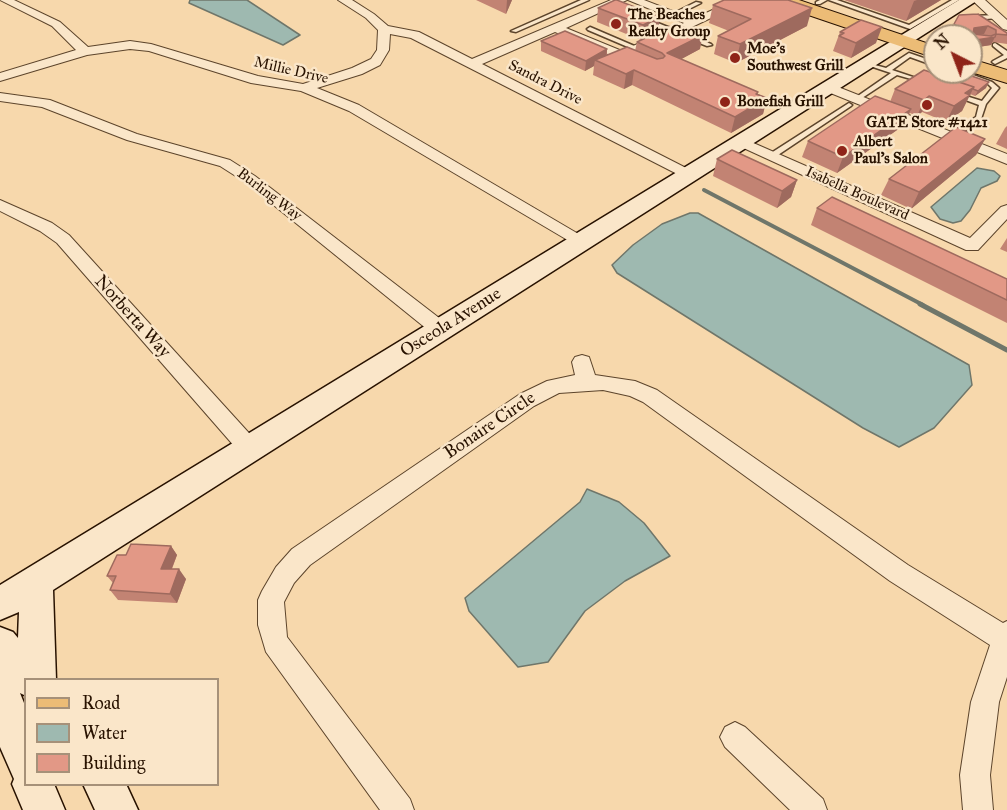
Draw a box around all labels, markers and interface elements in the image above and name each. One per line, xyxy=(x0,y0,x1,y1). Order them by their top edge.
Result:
place label: The Beaches Realty Group xyxy=(628,6,710,41)
marker: The Beaches Realty Group xyxy=(609,17,623,31)
north arrow xyxy=(923,24,983,84)
text: N xyxy=(931,30,953,53)
place label: Moe's Southwest Grill xyxy=(747,40,844,75)
marker: Moe's Southwest Grill xyxy=(728,51,742,65)
street label: Millie Drive xyxy=(252,54,330,88)
street label: Sandra Drive xyxy=(505,57,585,109)
place label: Bonefish Grill xyxy=(737,93,824,111)
marker: Bonefish Grill xyxy=(718,95,732,109)
marker: GATE Store #1421 xyxy=(920,98,934,112)
place label: GATE Store #1421 xyxy=(866,114,988,132)
place label: Albert Paul's Salon xyxy=(854,133,928,168)
marker: Albert Paul's Salon xyxy=(835,144,849,158)
street label: Isabella Boulevard xyxy=(802,163,912,225)
street label: Burling Way xyxy=(233,165,305,225)
street label: Norberta Way xyxy=(89,271,175,363)
street label: Osceola Avenue xyxy=(397,283,505,363)
street label: Bonaire Circle xyxy=(440,388,540,464)
legend xyxy=(24,678,219,786)
text: Road xyxy=(82,692,120,714)
text: Water xyxy=(82,722,126,744)
text: Building xyxy=(82,752,145,774)

